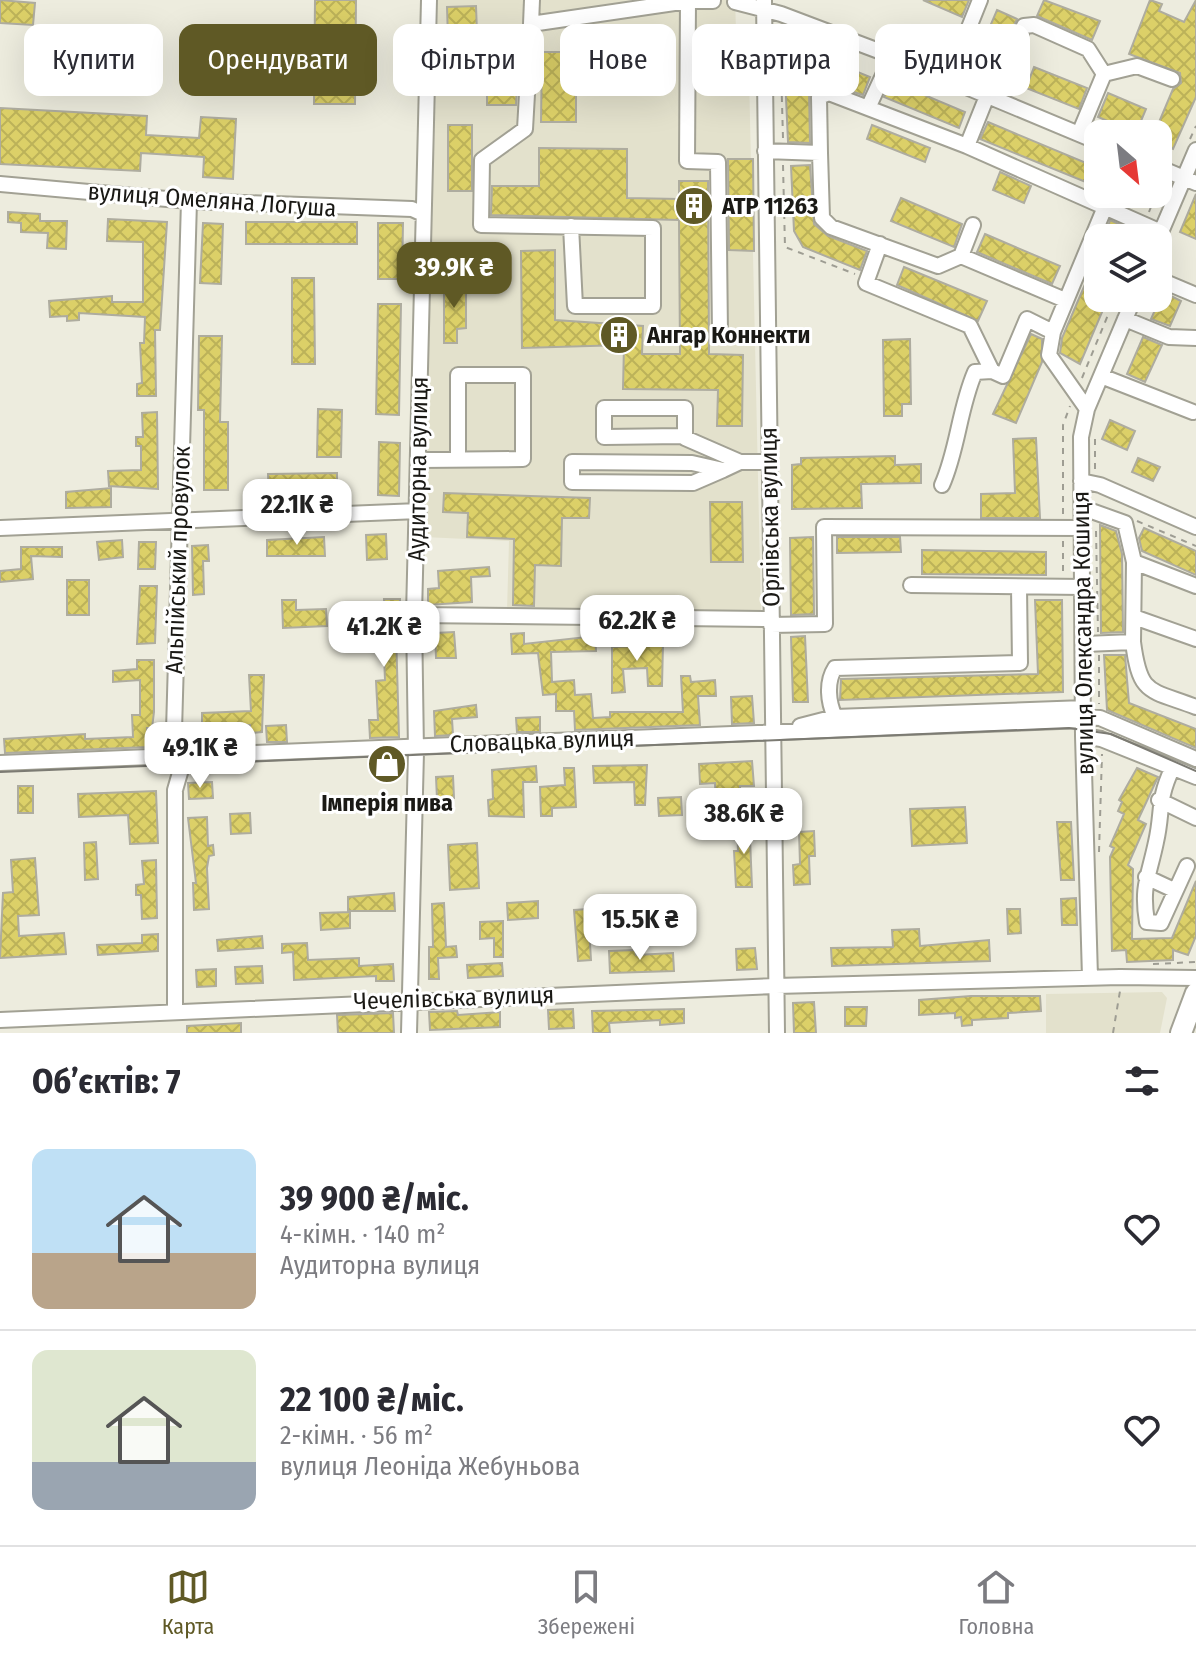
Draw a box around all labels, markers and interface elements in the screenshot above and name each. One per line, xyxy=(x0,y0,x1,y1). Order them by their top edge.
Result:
chip: Купити xyxy=(24,24,163,96)
chip: Орендувати xyxy=(179,24,377,96)
chip: Фільтри xyxy=(393,24,544,96)
chip: Нове xyxy=(560,24,676,96)
chip: Квартира xyxy=(692,24,859,96)
chip: Будинок xyxy=(875,24,1030,96)
north arrow xyxy=(1084,120,1172,208)
map controls xyxy=(1084,120,1172,312)
street label: вулиця Омеляна Логуша xyxy=(87,177,337,223)
building icon: ATP 11263 xyxy=(673,185,715,227)
place label: ATP 11263 xyxy=(721,192,818,220)
button: layers xyxy=(1084,224,1172,312)
pin: 39.9K ₴ xyxy=(380,242,528,310)
text: 39.9K ₴ xyxy=(415,252,493,283)
building icon: Ангар Коннекти xyxy=(598,314,640,356)
place label: Ангар Коннекти xyxy=(646,321,810,349)
street label: Аудиторна вулиця xyxy=(402,376,434,562)
street label: Орлівська вулиця xyxy=(754,427,786,607)
street label: Альпійський провулок xyxy=(160,445,196,675)
pin: 22.1K ₴ xyxy=(223,479,371,547)
text: 22.1K ₴ xyxy=(261,489,333,520)
street label: вулиця Олександра Кошиця xyxy=(1067,491,1099,775)
pin: 62.2K ₴ xyxy=(563,595,711,663)
pin: 41.2K ₴ xyxy=(310,601,458,669)
text: 62.2K ₴ xyxy=(598,605,676,636)
text: 41.2K ₴ xyxy=(347,611,421,642)
pin: 49.1K ₴ xyxy=(126,722,274,790)
street label: Словацька вулиця xyxy=(449,724,635,758)
text: 49.1K ₴ xyxy=(163,732,237,763)
shop icon: Імперія пива xyxy=(366,743,408,785)
pin: 38.6K ₴ xyxy=(670,788,818,856)
place label: Імперія пива xyxy=(321,789,453,817)
text: 38.6K ₴ xyxy=(704,798,784,829)
pin: 15.5K ₴ xyxy=(566,894,714,962)
text: 15.5K ₴ xyxy=(601,904,679,935)
street label: Чечелівська вулиця xyxy=(353,981,555,1015)
icon: filters xyxy=(1120,1059,1164,1103)
text: Об’єктів: 7 xyxy=(32,1061,180,1102)
text: 39 900 ₴/міс. xyxy=(280,1178,469,1219)
icon: home xyxy=(96,1181,192,1277)
icon: heart xyxy=(1120,1207,1164,1251)
text: 4-кімн. · 140 m² xyxy=(280,1219,446,1250)
text: Аудиторна вулиця xyxy=(280,1250,480,1281)
text: 22 100 ₴/міс. xyxy=(280,1379,464,1420)
icon: home xyxy=(96,1382,192,1478)
icon: heart xyxy=(1120,1408,1164,1452)
text: 2-кімн. · 56 m² xyxy=(280,1420,433,1451)
text: вулиця Леоніда Жебуньова xyxy=(280,1451,580,1482)
tab: Карта xyxy=(162,1565,214,1640)
tab: Збережені xyxy=(538,1565,635,1640)
tab: Головна xyxy=(958,1565,1034,1640)

